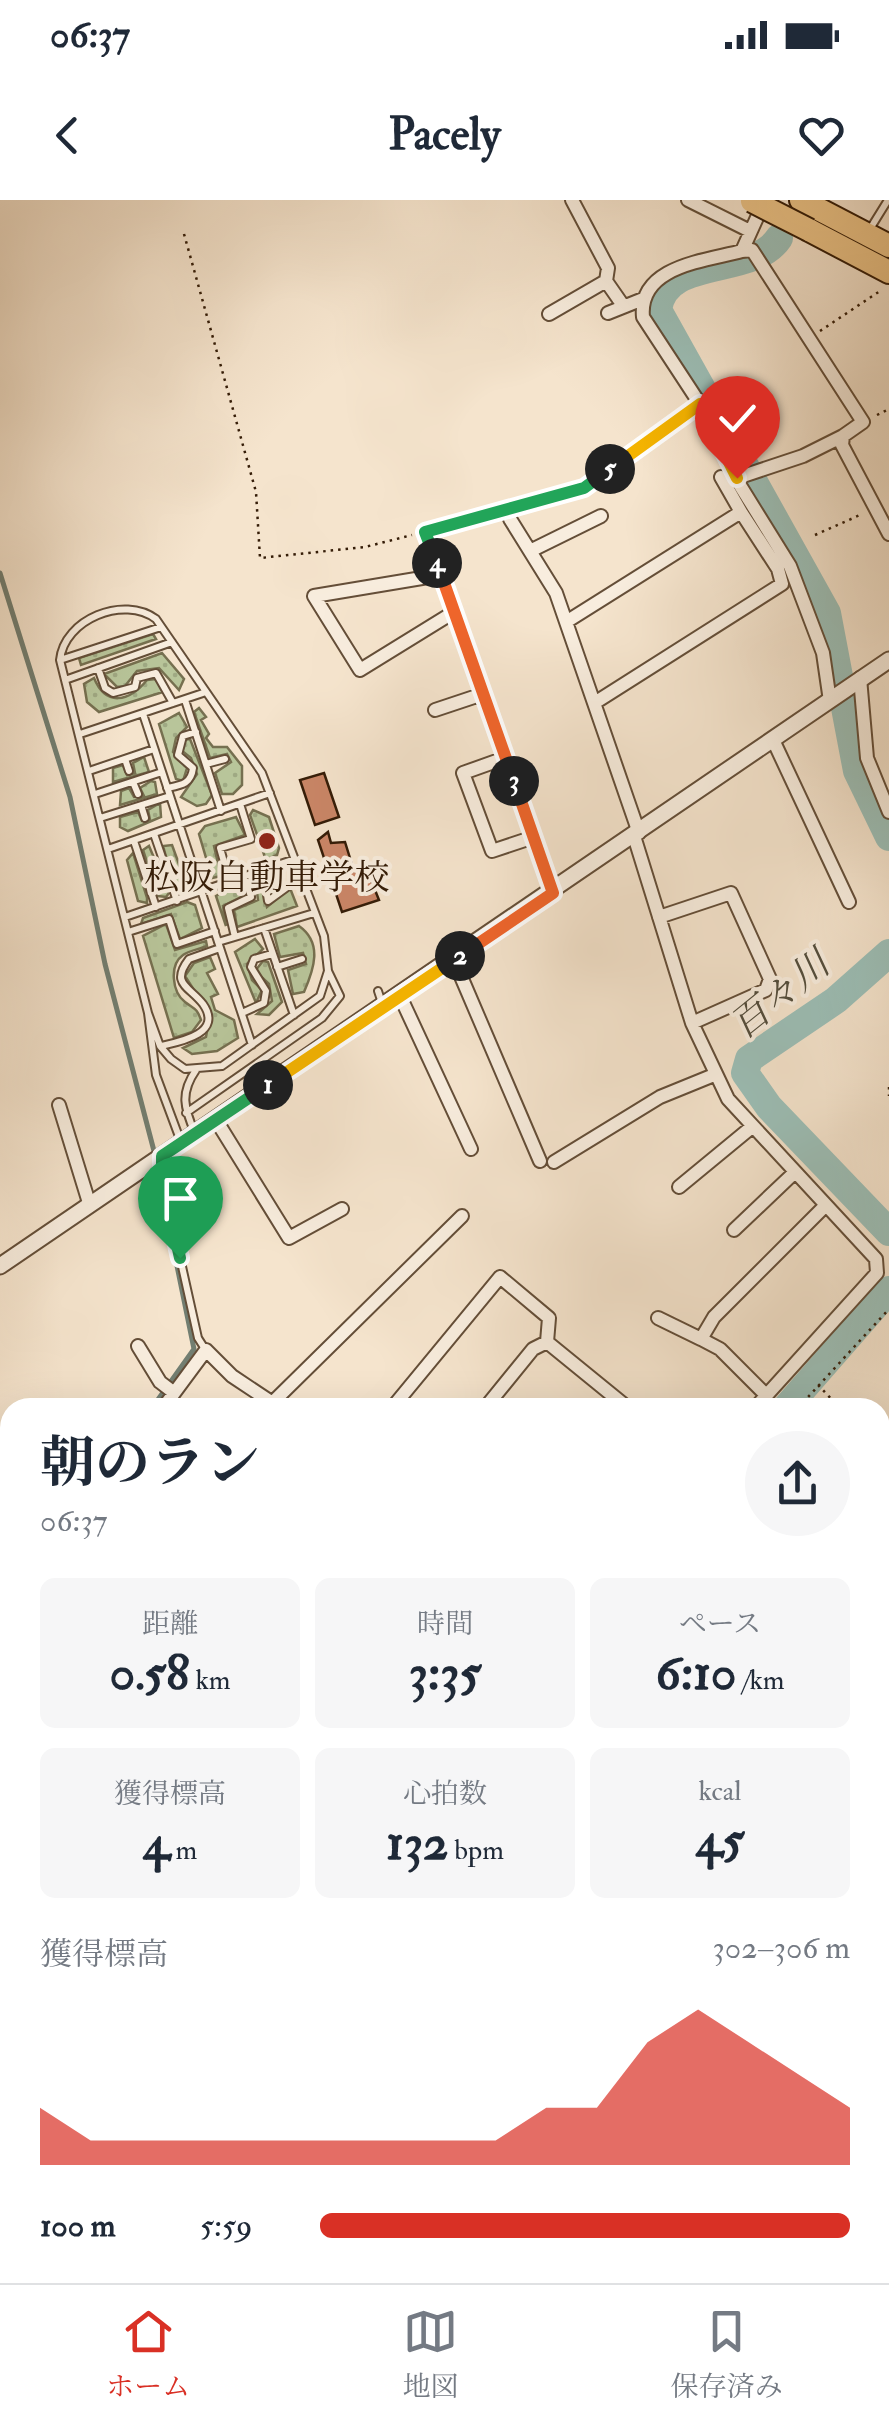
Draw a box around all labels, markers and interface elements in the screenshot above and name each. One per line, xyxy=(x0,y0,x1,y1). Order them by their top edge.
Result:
text: 06:37 xyxy=(50,11,130,59)
text: Pacely xyxy=(389,107,500,163)
icon: back xyxy=(40,108,95,163)
icon: heart xyxy=(794,108,849,163)
pin xyxy=(695,376,780,479)
icon: check xyxy=(710,391,765,446)
pin: 5 xyxy=(585,444,635,494)
text: 5 xyxy=(604,451,616,486)
pin: 4 xyxy=(412,538,462,588)
text: 4 xyxy=(429,545,445,580)
pin: 3 xyxy=(489,756,539,806)
text: 3 xyxy=(509,763,519,798)
marker: 松阪自動車学校 xyxy=(256,830,278,852)
place label: 松阪自動車学校 xyxy=(144,856,390,900)
pin: 2 xyxy=(435,931,485,981)
text: 2 xyxy=(453,938,467,973)
water label: 百々川 xyxy=(721,938,843,1050)
pin: 1 xyxy=(243,1060,293,1110)
text: 1 xyxy=(263,1067,273,1102)
pin xyxy=(138,1156,223,1259)
icon: arrive xyxy=(153,1171,208,1226)
text: 朝のラン xyxy=(40,1429,260,1498)
button: share xyxy=(745,1431,850,1536)
text: 06:37 xyxy=(40,1501,107,1541)
text: 距離 xyxy=(142,1607,198,1642)
text: 時間 xyxy=(417,1607,473,1642)
text: ペース xyxy=(679,1607,761,1642)
text: 0.58 xyxy=(110,1642,190,1705)
text: 3:35 xyxy=(409,1642,481,1705)
text: 6:10 xyxy=(656,1642,736,1705)
text: km xyxy=(190,1663,230,1698)
text: /km xyxy=(736,1663,784,1698)
text: kcal xyxy=(699,1774,741,1809)
text: 獲得標高 xyxy=(114,1777,226,1812)
text: 心拍数 xyxy=(403,1777,487,1812)
text: 45 xyxy=(696,1809,744,1872)
text: 4 xyxy=(143,1812,170,1875)
text: 132 xyxy=(386,1812,448,1875)
text: m xyxy=(170,1833,197,1868)
text: bpm xyxy=(448,1833,504,1868)
text: 302–306 m xyxy=(713,1928,850,1968)
text: 獲得標高 xyxy=(40,1935,168,1975)
text: 100 m xyxy=(40,2206,116,2246)
text: 5:59 xyxy=(200,2206,252,2246)
tab: ホーム xyxy=(106,2304,190,2405)
tab: 地図 xyxy=(402,2304,459,2405)
tab: 保存済み xyxy=(671,2304,783,2405)

